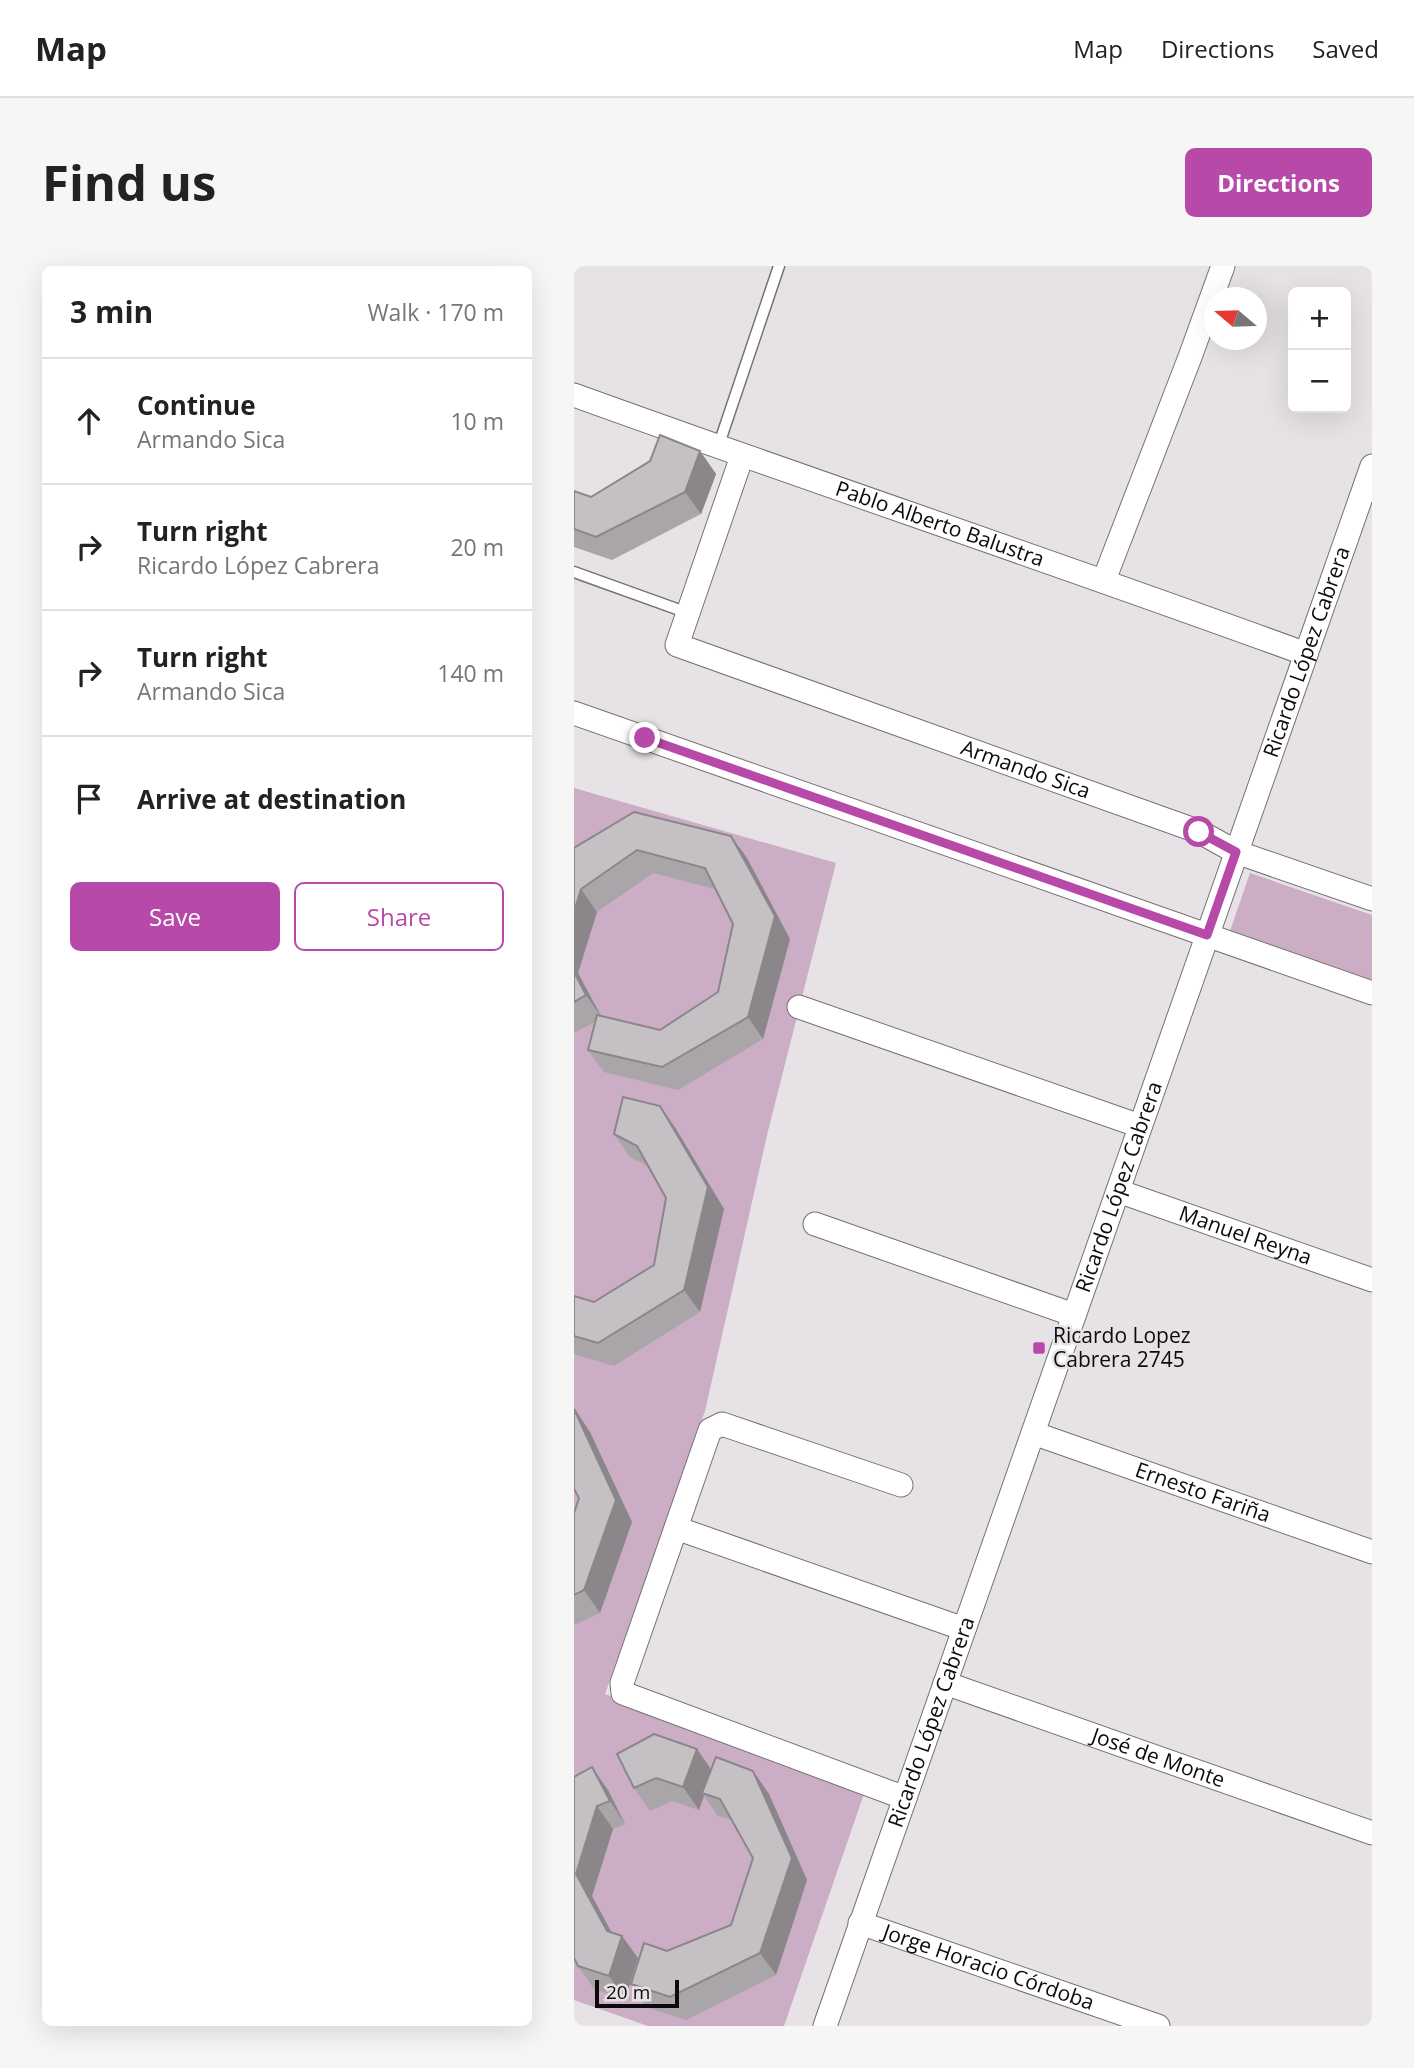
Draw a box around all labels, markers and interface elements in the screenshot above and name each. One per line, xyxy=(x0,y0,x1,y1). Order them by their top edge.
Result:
text: Map xyxy=(35,26,107,71)
text: Map xyxy=(1073,32,1123,65)
text: Directions xyxy=(1161,32,1274,65)
text: Saved xyxy=(1312,32,1379,65)
button: Directions xyxy=(1185,148,1372,217)
text: Find us xyxy=(42,149,216,215)
north arrow xyxy=(1204,287,1267,350)
map controls xyxy=(1288,287,1351,413)
button: + xyxy=(1288,287,1351,350)
text: 3 min xyxy=(70,291,153,332)
text: Walk · 170 m xyxy=(367,296,504,328)
button: − xyxy=(1288,350,1351,413)
text: Continue xyxy=(137,387,256,423)
icon: ahead xyxy=(70,402,108,440)
text: 10 m xyxy=(450,405,504,437)
text: Armando Sica xyxy=(137,423,285,455)
street label: Pablo Alberto Balustra xyxy=(832,474,1048,573)
text: Turn right xyxy=(137,513,268,549)
icon: right xyxy=(70,528,108,566)
text: 20 m xyxy=(450,531,504,563)
street label: Ricardo López Cabrera xyxy=(1256,543,1356,761)
text: Ricardo López Cabrera xyxy=(137,549,380,581)
text: Turn right xyxy=(137,639,268,675)
icon: right xyxy=(70,654,108,692)
text: 140 m xyxy=(437,657,504,689)
text: Armando Sica xyxy=(137,675,285,707)
route end xyxy=(629,722,660,753)
street label: Armando Sica xyxy=(957,733,1094,805)
icon: arrive xyxy=(70,780,108,818)
text: Arrive at destination xyxy=(137,781,406,817)
route start xyxy=(1183,816,1214,847)
button: Save xyxy=(70,882,280,951)
button: Share xyxy=(294,882,504,951)
street label: Ricardo López Cabrera xyxy=(1068,1078,1168,1296)
street label: Manuel Reyna xyxy=(1176,1199,1316,1271)
place label: Ricardo Lopez Cabrera 2745 xyxy=(1053,1321,1191,1373)
marker: Ricardo Lopez Cabrera 2745 xyxy=(1031,1340,1047,1356)
street label: Ernesto Fariña xyxy=(1132,1455,1275,1528)
street label: Ricardo López Cabrera xyxy=(881,1613,980,1831)
street label: José de Monte xyxy=(1086,1720,1229,1793)
street label: Jorge Horacio Córdoba xyxy=(878,1916,1098,2016)
scale bar xyxy=(595,1977,679,2009)
text: 20 m xyxy=(606,1979,650,2005)

